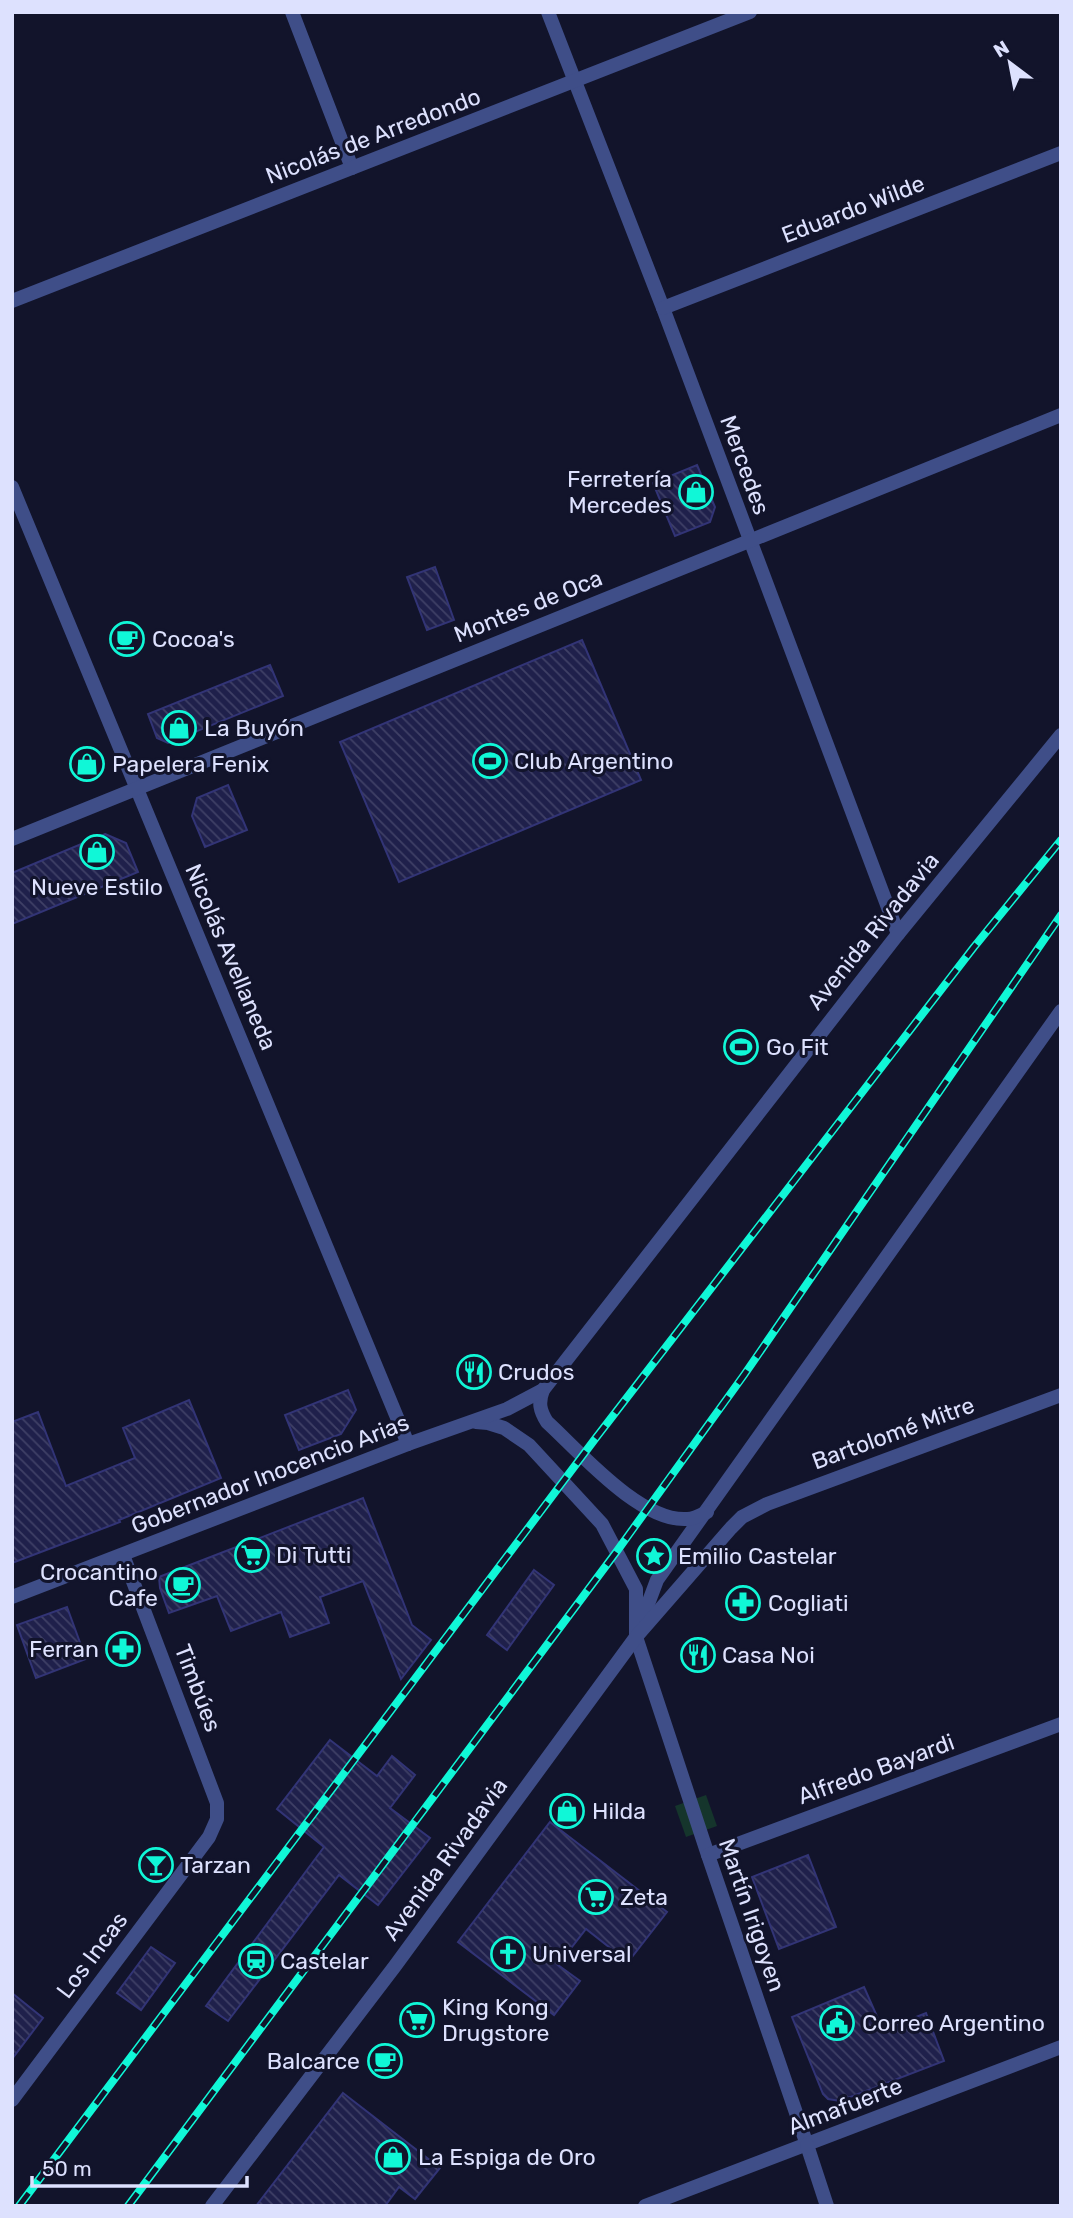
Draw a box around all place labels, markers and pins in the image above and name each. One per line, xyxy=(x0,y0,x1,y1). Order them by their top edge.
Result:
place label: Ferretería Mercedes xyxy=(567,465,672,519)
shop icon: Ferretería Mercedes xyxy=(677,473,715,511)
cafe icon: Cocoa's xyxy=(108,620,146,658)
place label: Cocoa's xyxy=(152,625,235,653)
shop icon: La Buyón xyxy=(160,709,198,747)
place label: La Buyón xyxy=(204,714,304,742)
sports icon: Club Argentino xyxy=(471,742,509,780)
shop icon: Papelera Fenix xyxy=(68,745,106,783)
place label: Club Argentino xyxy=(514,747,673,775)
place label: Papelera Fenix xyxy=(112,750,269,778)
shop icon: Nueve Estilo xyxy=(78,833,116,871)
place label: Nueve Estilo xyxy=(31,873,163,901)
sports icon: Go Fit xyxy=(722,1028,760,1066)
place label: Go Fit xyxy=(766,1033,829,1061)
restaurant icon: Crudos xyxy=(455,1353,493,1391)
place label: Crudos xyxy=(498,1358,575,1386)
supermarket icon: Di Tutti xyxy=(233,1536,271,1574)
place icon: Emilio Castelar xyxy=(635,1537,673,1575)
place label: Di Tutti xyxy=(276,1541,351,1569)
place label: Emilio Castelar xyxy=(678,1542,837,1570)
place label: Crocantino Cafe xyxy=(40,1558,158,1612)
cafe icon: Crocantino Cafe xyxy=(164,1566,202,1604)
pharmacy icon: Cogliati xyxy=(724,1584,762,1622)
place label: Cogliati xyxy=(768,1589,849,1617)
pharmacy icon: Ferran xyxy=(104,1630,142,1668)
place label: Ferran xyxy=(29,1635,99,1663)
restaurant icon: Casa Noi xyxy=(679,1636,717,1674)
place label: Casa Noi xyxy=(722,1641,815,1669)
shop icon: Hilda xyxy=(548,1792,586,1830)
place label: Hilda xyxy=(592,1797,646,1825)
bar icon: Tarzan xyxy=(137,1846,175,1884)
place label: Tarzan xyxy=(180,1851,251,1879)
supermarket icon: Zeta xyxy=(577,1878,615,1916)
place label: Zeta xyxy=(620,1883,668,1911)
church icon: Universal xyxy=(489,1935,527,1973)
place label: Universal xyxy=(532,1940,632,1968)
station icon: Castelar xyxy=(237,1942,275,1980)
place label: Castelar xyxy=(280,1947,369,1975)
place label: King Kong Drugstore xyxy=(442,1993,549,2047)
supermarket icon: King Kong Drugstore xyxy=(398,2001,436,2039)
public building icon: Correo Argentino xyxy=(818,2004,856,2042)
place label: Correo Argentino xyxy=(862,2009,1045,2037)
cafe icon: Balcarce xyxy=(366,2042,404,2080)
place label: Balcarce xyxy=(267,2047,360,2075)
shop icon: La Espiga de Oro xyxy=(374,2138,412,2176)
place label: La Espiga de Oro xyxy=(418,2143,596,2171)

